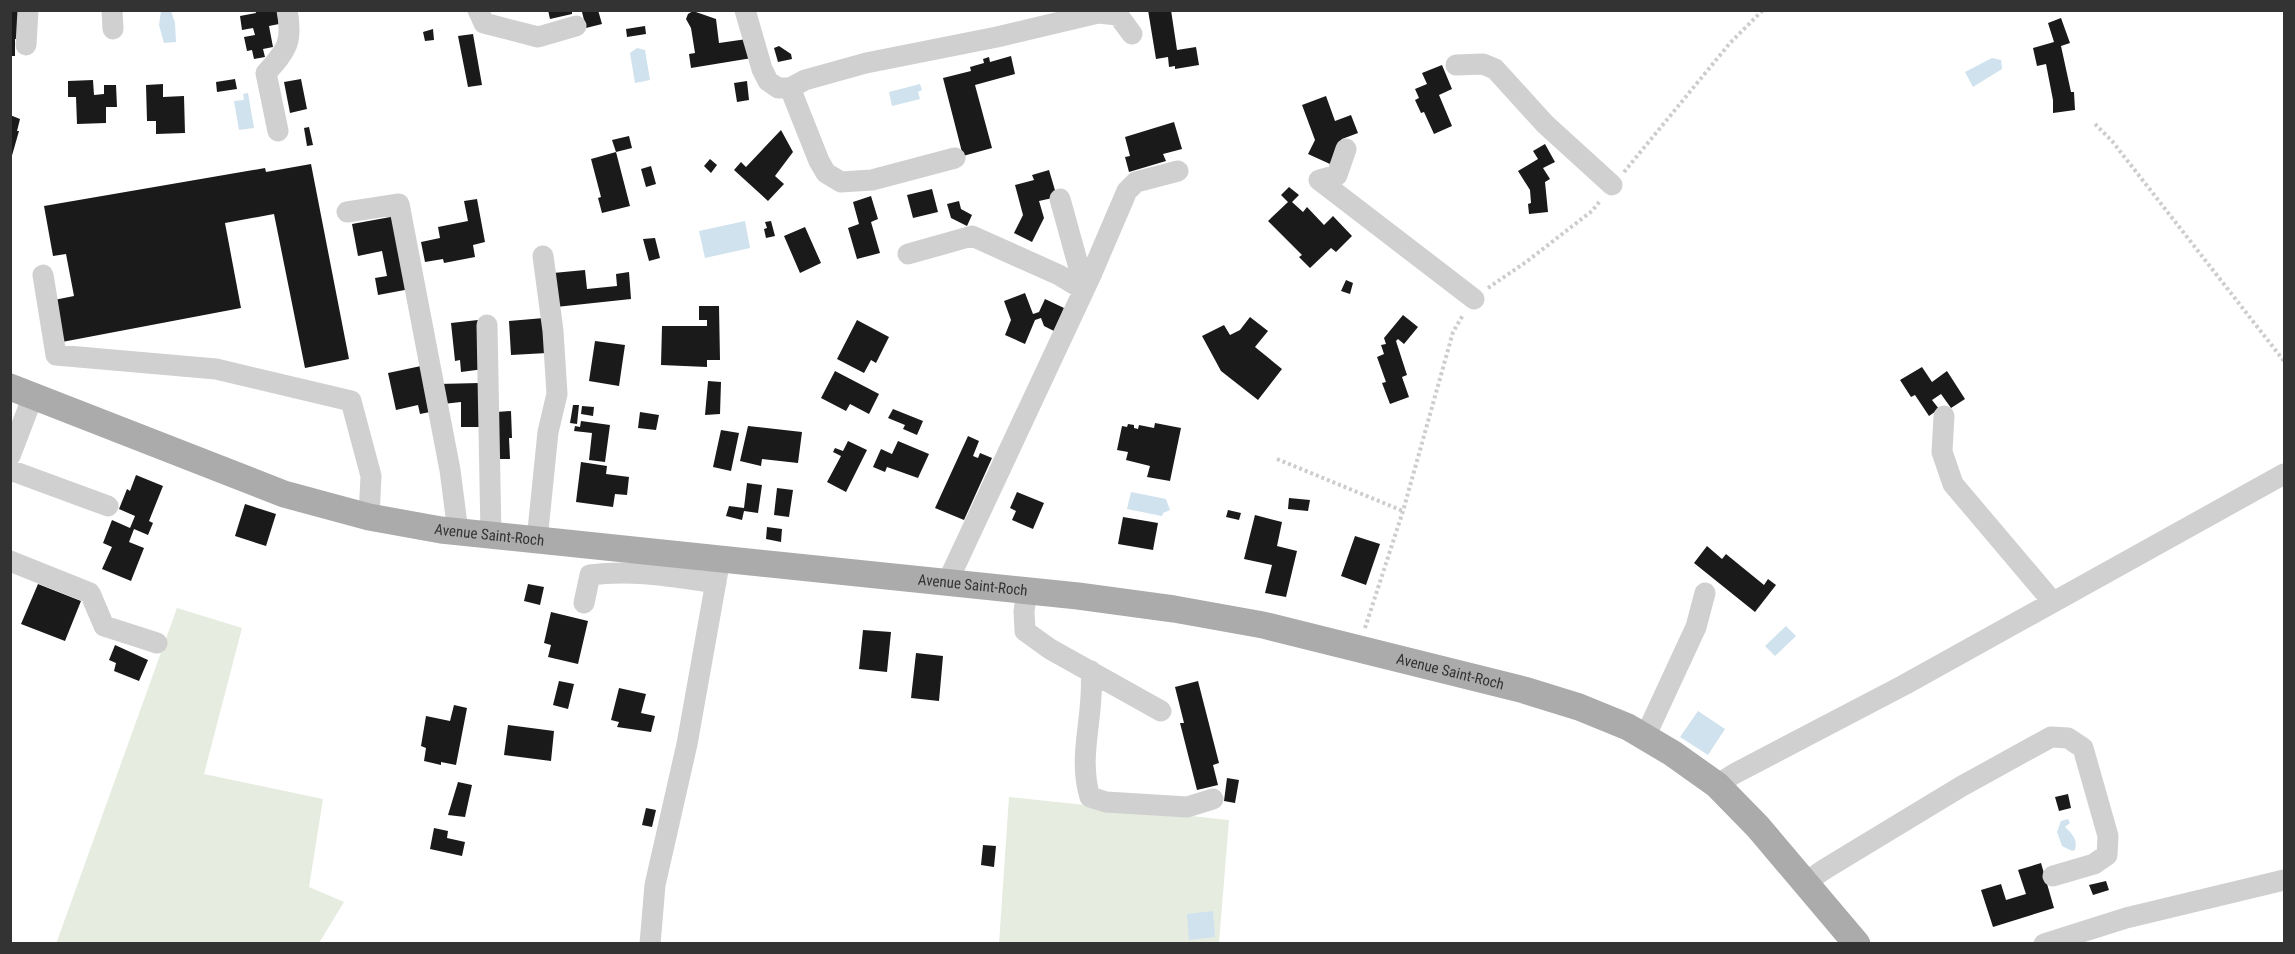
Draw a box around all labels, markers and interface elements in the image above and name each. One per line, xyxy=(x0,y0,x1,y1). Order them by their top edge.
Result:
street label: Avenue Saint-Roch xyxy=(433,520,545,550)
street label: Avenue Saint-Roch xyxy=(917,570,1029,600)
street label: Avenue Saint-Roch xyxy=(1395,650,1506,694)

